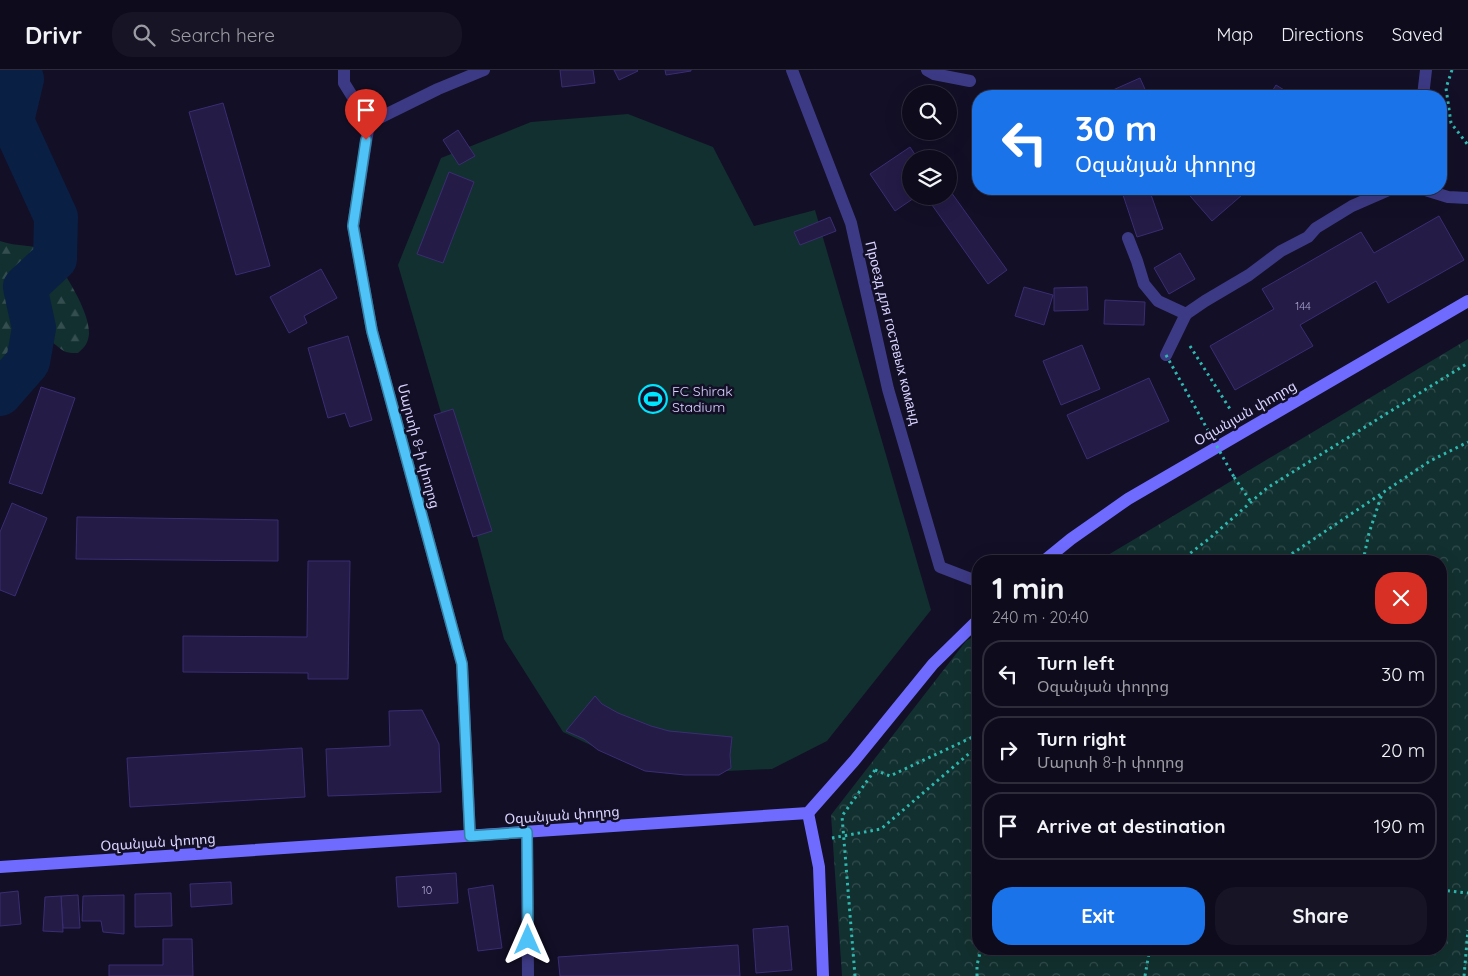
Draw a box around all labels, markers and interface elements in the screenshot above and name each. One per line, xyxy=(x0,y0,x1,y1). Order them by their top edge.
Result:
search box xyxy=(112,12,462,57)
text: Drivr xyxy=(25,20,82,50)
icon: search xyxy=(130,21,158,49)
text: Search here xyxy=(170,23,275,47)
text: Map xyxy=(1216,23,1253,46)
text: Directions xyxy=(1281,23,1364,46)
text: Saved xyxy=(1392,23,1443,46)
map controls xyxy=(902,85,957,205)
button: search xyxy=(902,85,957,140)
pin xyxy=(345,89,387,140)
icon: arrive xyxy=(352,96,380,124)
text: 30 m xyxy=(1075,106,1157,150)
icon: left xyxy=(992,110,1057,175)
button: layers xyxy=(902,150,957,205)
text: Օզանյան փողոց xyxy=(1075,150,1257,178)
street label: Проезд для гостевых команд xyxy=(861,239,925,427)
house number: 144 xyxy=(1295,299,1311,313)
street label: Օզանյան փողոց xyxy=(1190,376,1300,450)
street label: Մարտի 8-ի փողոց xyxy=(394,382,444,510)
place label: FC Shirak Stadium xyxy=(672,382,733,416)
sports icon: FC Shirak Stadium xyxy=(638,384,668,414)
text: 1 min xyxy=(992,569,1065,607)
button: close xyxy=(1375,572,1427,624)
text: 240 m · 20:40 xyxy=(992,607,1089,627)
text: Turn left xyxy=(1037,651,1115,675)
icon: left xyxy=(994,660,1022,688)
text: 30 m xyxy=(1381,662,1425,686)
text: Օզանյան փողոց xyxy=(1037,676,1169,696)
text: Turn right xyxy=(1037,727,1126,751)
icon: right xyxy=(994,736,1022,764)
text: 20 m xyxy=(1381,738,1425,762)
text: Մարտի 8-ի փողոց xyxy=(1037,752,1184,772)
street label: Օզանյան փողոց xyxy=(504,802,620,828)
icon: arrive xyxy=(994,812,1022,840)
text: Arrive at destination xyxy=(1037,814,1226,838)
text: 190 m xyxy=(1374,814,1425,838)
street label: Օզանյան փողոց xyxy=(100,829,216,855)
house number: 10 xyxy=(422,883,432,897)
button: Exit xyxy=(992,887,1205,945)
button: Share xyxy=(1215,887,1427,945)
position arrow xyxy=(501,913,553,965)

